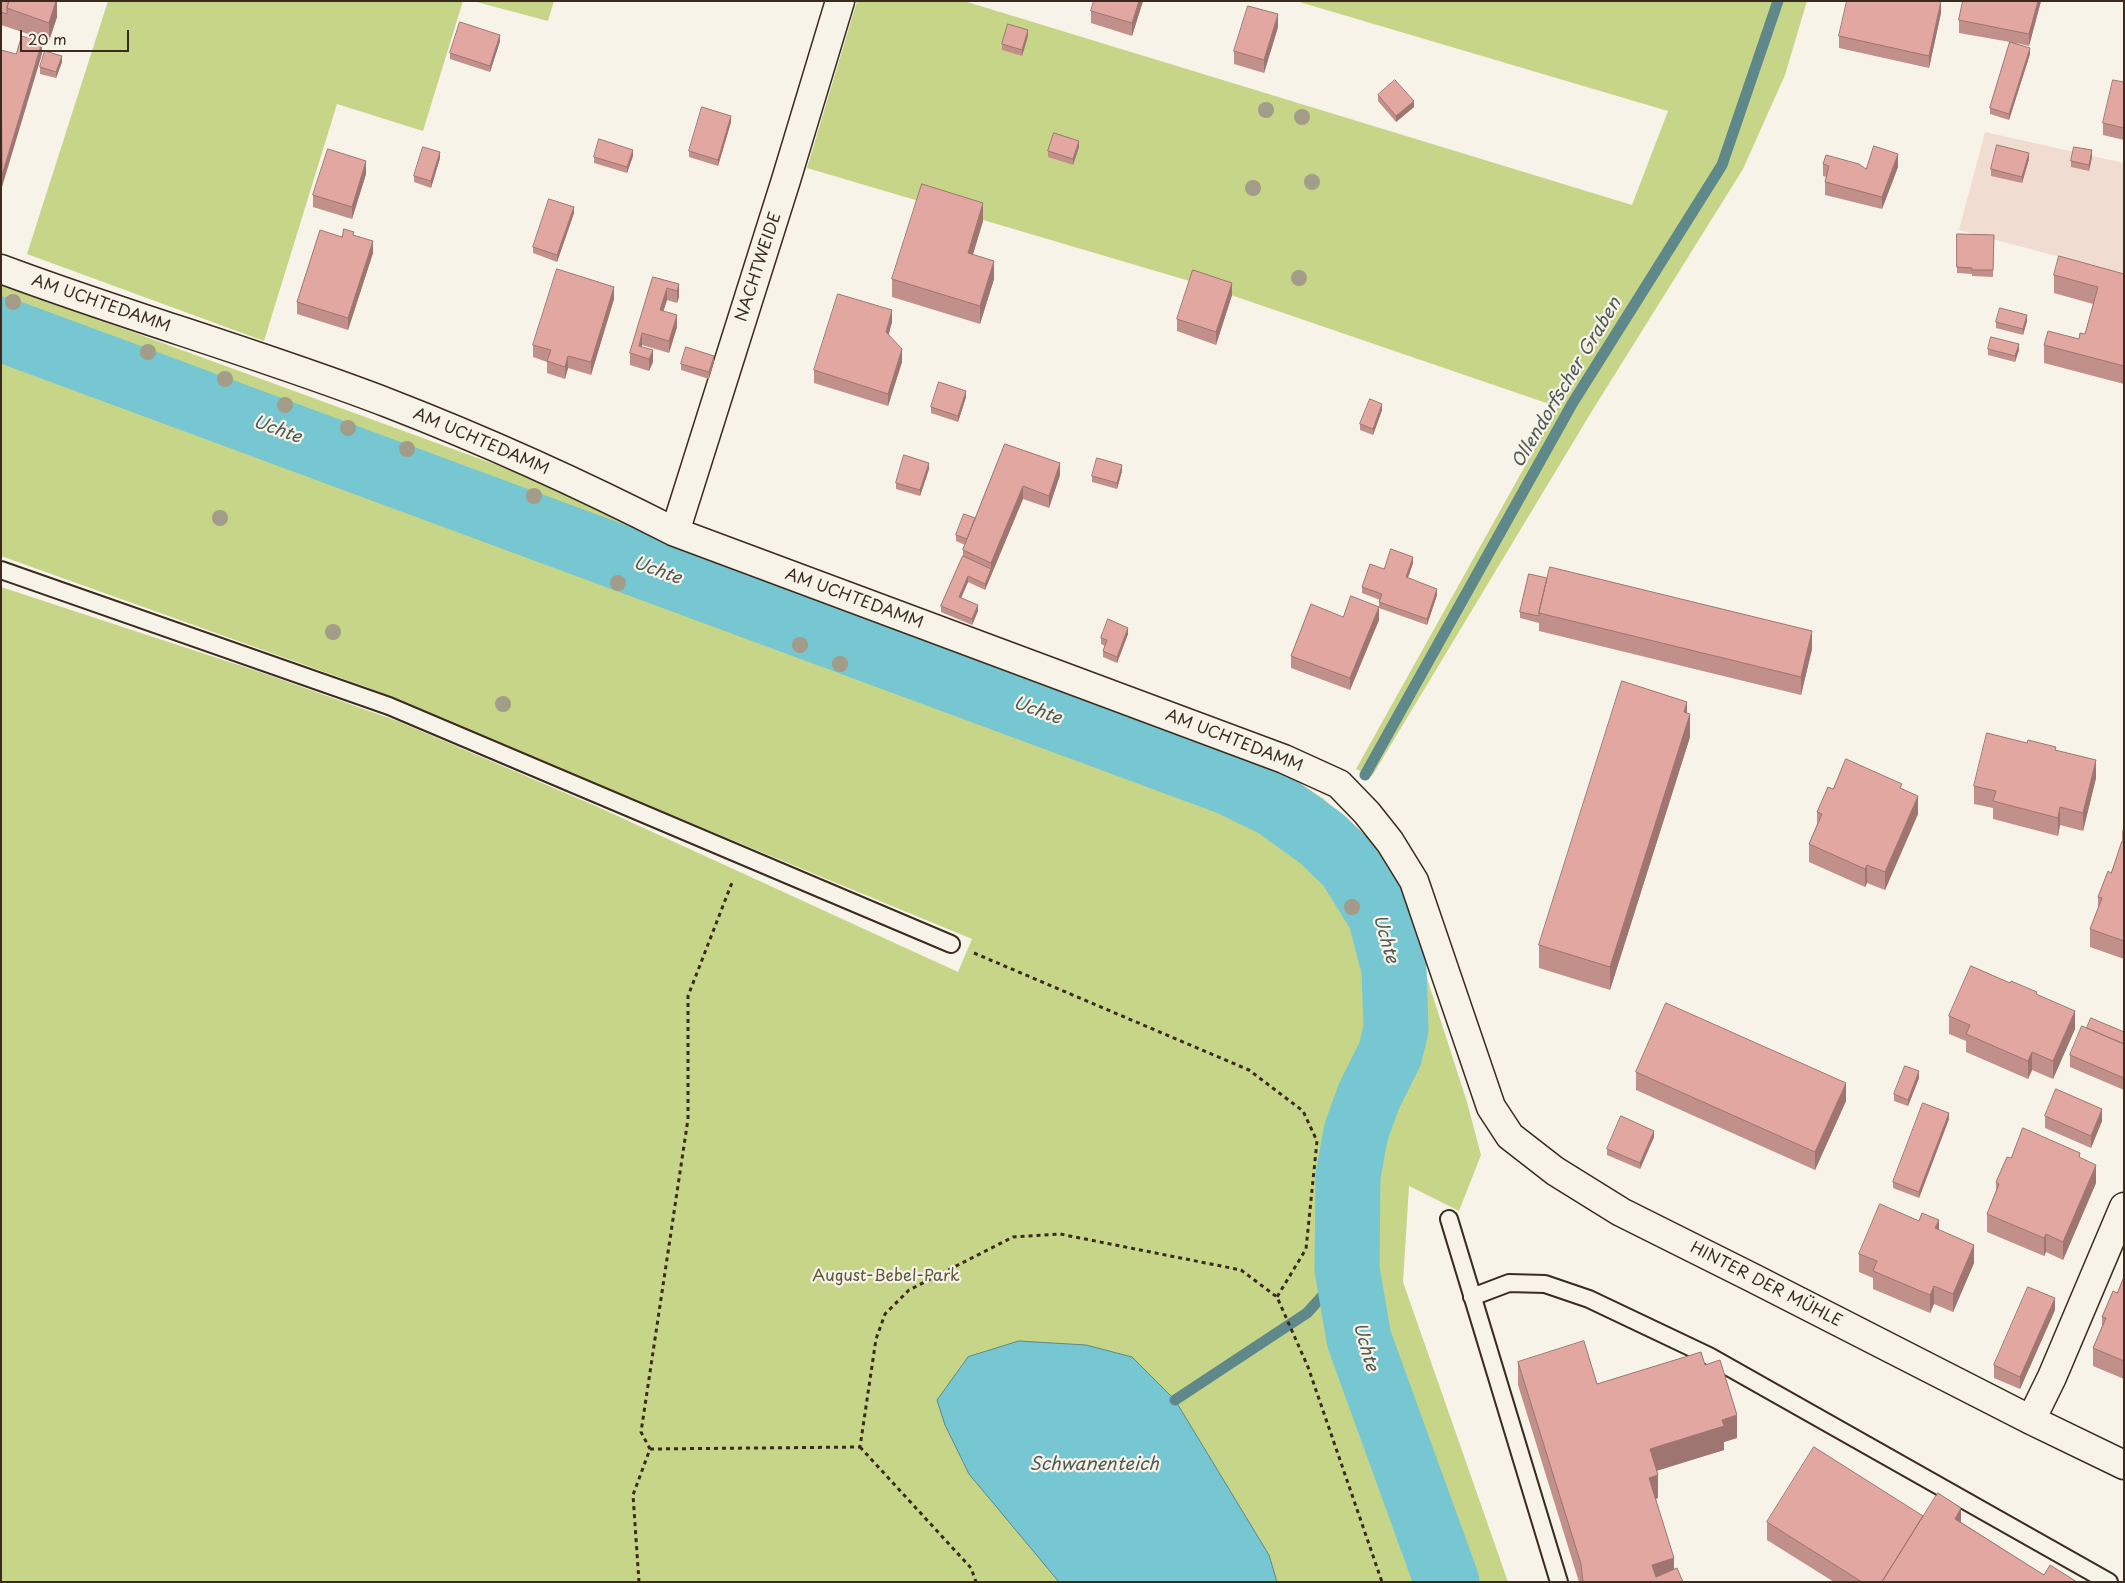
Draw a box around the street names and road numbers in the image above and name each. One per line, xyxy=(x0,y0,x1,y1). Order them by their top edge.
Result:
street label: NACHTWEIDE xyxy=(732,210,786,324)
street label: AM UCHTEDAMM xyxy=(29,271,173,337)
street label: AM UCHTEDAMM xyxy=(410,405,552,479)
street label: AM UCHTEDAMM xyxy=(782,565,926,633)
street label: AM UCHTEDAMM xyxy=(1163,706,1305,776)
street label: HINTER DER MÜHLE xyxy=(1687,1238,1845,1332)

